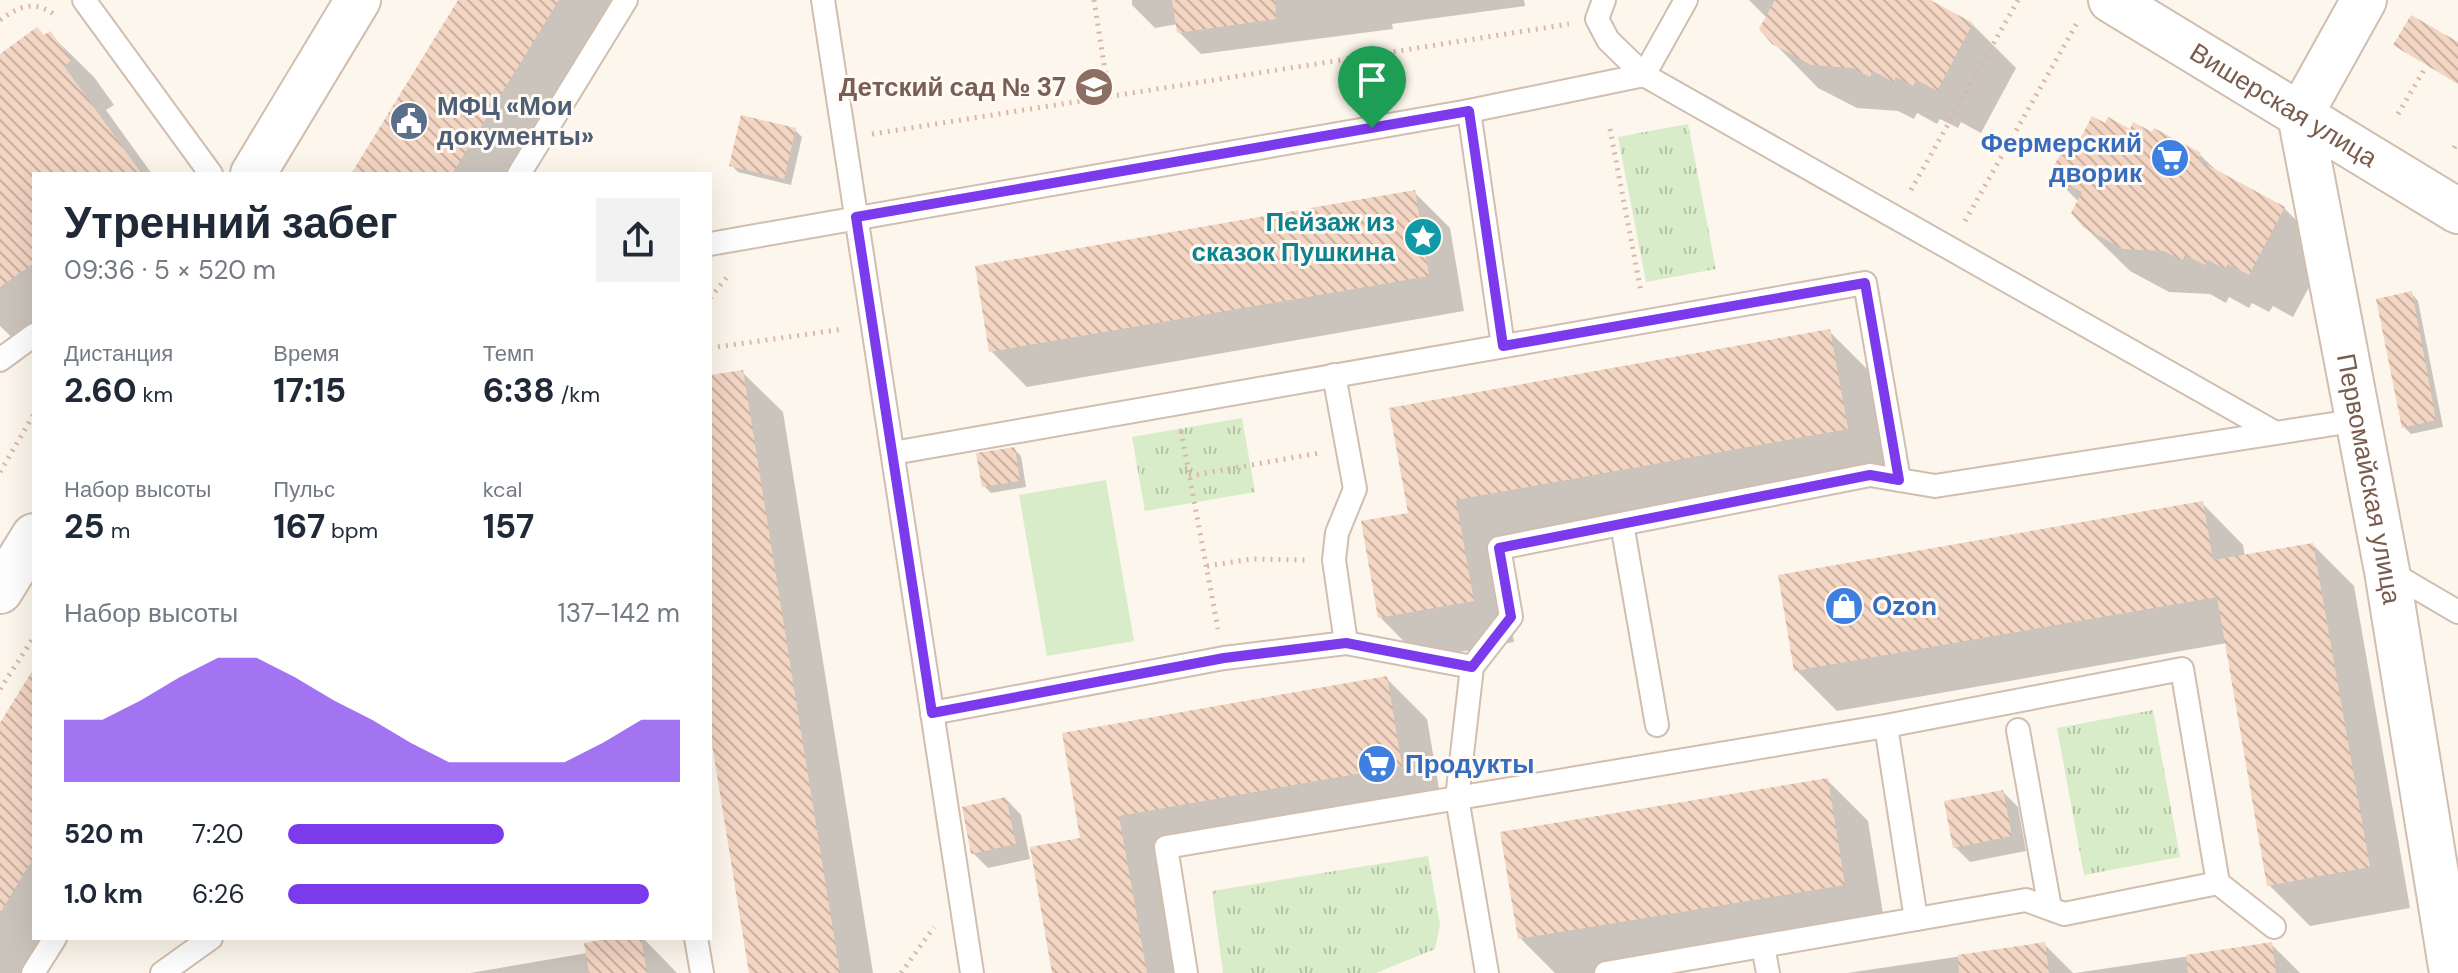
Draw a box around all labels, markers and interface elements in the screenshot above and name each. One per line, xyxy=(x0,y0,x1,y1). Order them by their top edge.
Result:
street label: Вишерская улица xyxy=(2183,35,2384,175)
pin xyxy=(1338,46,1406,128)
icon: arrive xyxy=(1350,58,1394,102)
school or university icon: Детский сад № 37 xyxy=(1073,66,1115,108)
place label: Детский сад № 37 xyxy=(839,70,1066,104)
place label: МФЦ «Мои документы» xyxy=(437,89,594,153)
public building icon: МФЦ «Мои документы» xyxy=(388,100,430,142)
place label: Фермерский дворик xyxy=(1981,126,2143,190)
supermarket icon: Фермерский дворик xyxy=(2149,137,2191,179)
text: Утренний забег xyxy=(64,194,398,252)
button: share xyxy=(596,198,680,282)
place label: Пейзаж из сказок Пушкина xyxy=(1191,205,1396,269)
place icon: Пейзаж из сказок Пушкина xyxy=(1402,216,1444,258)
text: 09:36 · 5 × 520 m xyxy=(64,253,276,287)
text: Дистанция xyxy=(64,339,173,368)
text: Время xyxy=(273,339,340,368)
text: Темп xyxy=(483,339,534,368)
street label: Первомайская улица xyxy=(2329,351,2409,607)
text: 2.60 xyxy=(64,368,137,413)
text: 17:15 xyxy=(273,368,346,413)
text: 6:38 xyxy=(483,368,555,413)
text: km xyxy=(137,380,173,409)
text: /km xyxy=(555,380,600,409)
text: Набор высоты xyxy=(64,475,211,504)
text: Пульс xyxy=(273,475,335,504)
text: kcal xyxy=(483,475,522,504)
text: 25 xyxy=(64,504,105,549)
text: 167 xyxy=(273,504,325,549)
text: 157 xyxy=(483,504,534,549)
text: m xyxy=(105,516,130,545)
text: bpm xyxy=(325,516,378,545)
shop icon: Ozon xyxy=(1823,585,1865,627)
place label: Ozon xyxy=(1872,589,1937,623)
text: Набор высоты xyxy=(64,596,238,630)
text: 137–142 m xyxy=(558,596,680,630)
supermarket icon: Продукты xyxy=(1356,743,1398,785)
place label: Продукты xyxy=(1405,747,1534,781)
text: 520 m xyxy=(64,817,144,851)
text: 7:20 xyxy=(192,817,244,851)
text: 1.0 km xyxy=(64,877,143,911)
text: 6:26 xyxy=(192,877,245,911)

